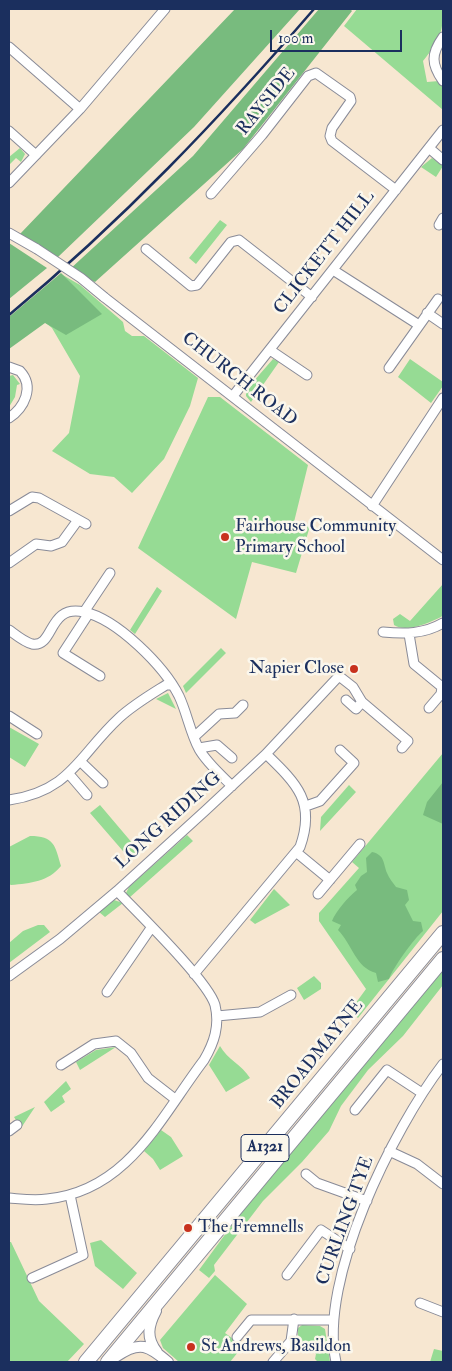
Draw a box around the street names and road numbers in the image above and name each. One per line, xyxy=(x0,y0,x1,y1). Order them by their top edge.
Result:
street label: RAYSIDE xyxy=(233,64,301,140)
street label: CLICKETT HILL xyxy=(270,187,380,319)
street label: CHURCH ROAD xyxy=(177,328,301,432)
street label: LONG RIDING xyxy=(112,768,226,874)
street label: BROADMAYNE xyxy=(267,996,369,1114)
road number: A1321 xyxy=(241,1134,289,1162)
street label: CURLING TYE xyxy=(313,1154,379,1288)

